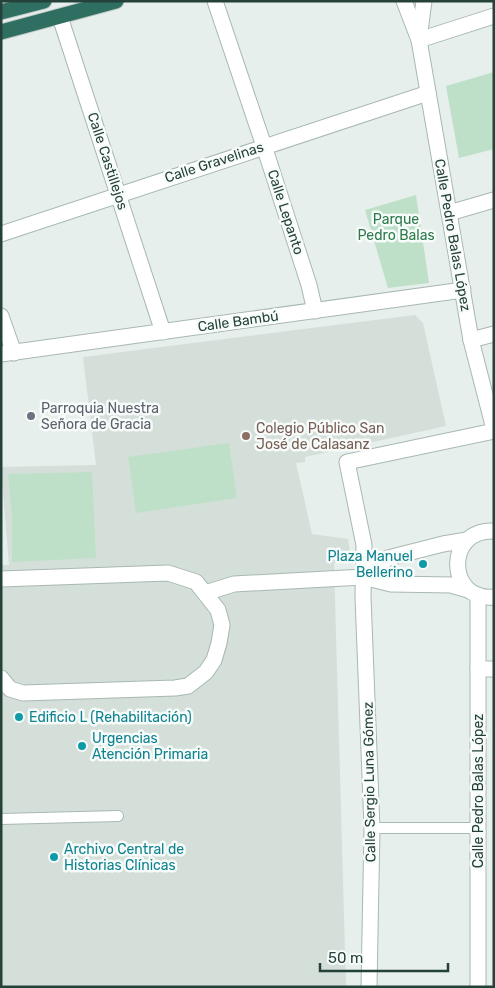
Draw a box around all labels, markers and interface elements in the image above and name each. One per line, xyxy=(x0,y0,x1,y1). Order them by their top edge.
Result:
street label: Calle Castillejos xyxy=(84,110,131,212)
street label: Calle Gravelinas xyxy=(163,138,266,186)
street label: Calle Pedro Balas López xyxy=(431,157,474,313)
street label: Calle Lepanto xyxy=(264,167,307,257)
park label: Parque Pedro Balas xyxy=(357,211,435,244)
street label: Calle Bambú xyxy=(197,307,280,336)
place label: Parroquia Nuestra Señora de Gracia xyxy=(41,400,159,433)
marker: Parroquia Nuestra Señora de Gracia xyxy=(25,410,37,422)
place label: Colegio Público San José de Calasanz xyxy=(256,420,384,453)
marker: Colegio Público San José de Calasanz xyxy=(240,430,252,442)
place label: Plaza Manuel Bellerino xyxy=(328,548,413,581)
marker: Plaza Manuel Bellerino xyxy=(417,558,429,570)
street label: Calle Sergio Luna Gómez xyxy=(360,701,379,863)
place label: Edificio L (Rehabilitación) xyxy=(29,709,192,726)
marker: Edificio L (Rehabilitación) xyxy=(13,711,25,723)
street label: Calle Pedro Balas López xyxy=(470,714,487,868)
place label: Urgencias Atención Primaria xyxy=(92,730,208,763)
marker: Urgencias Atención Primaria xyxy=(76,740,88,752)
place label: Archivo Central de Historias Clínicas xyxy=(64,841,184,874)
marker: Archivo Central de Historias Clínicas xyxy=(48,851,60,863)
scale bar xyxy=(320,940,448,972)
text: 50 m xyxy=(328,949,363,967)

